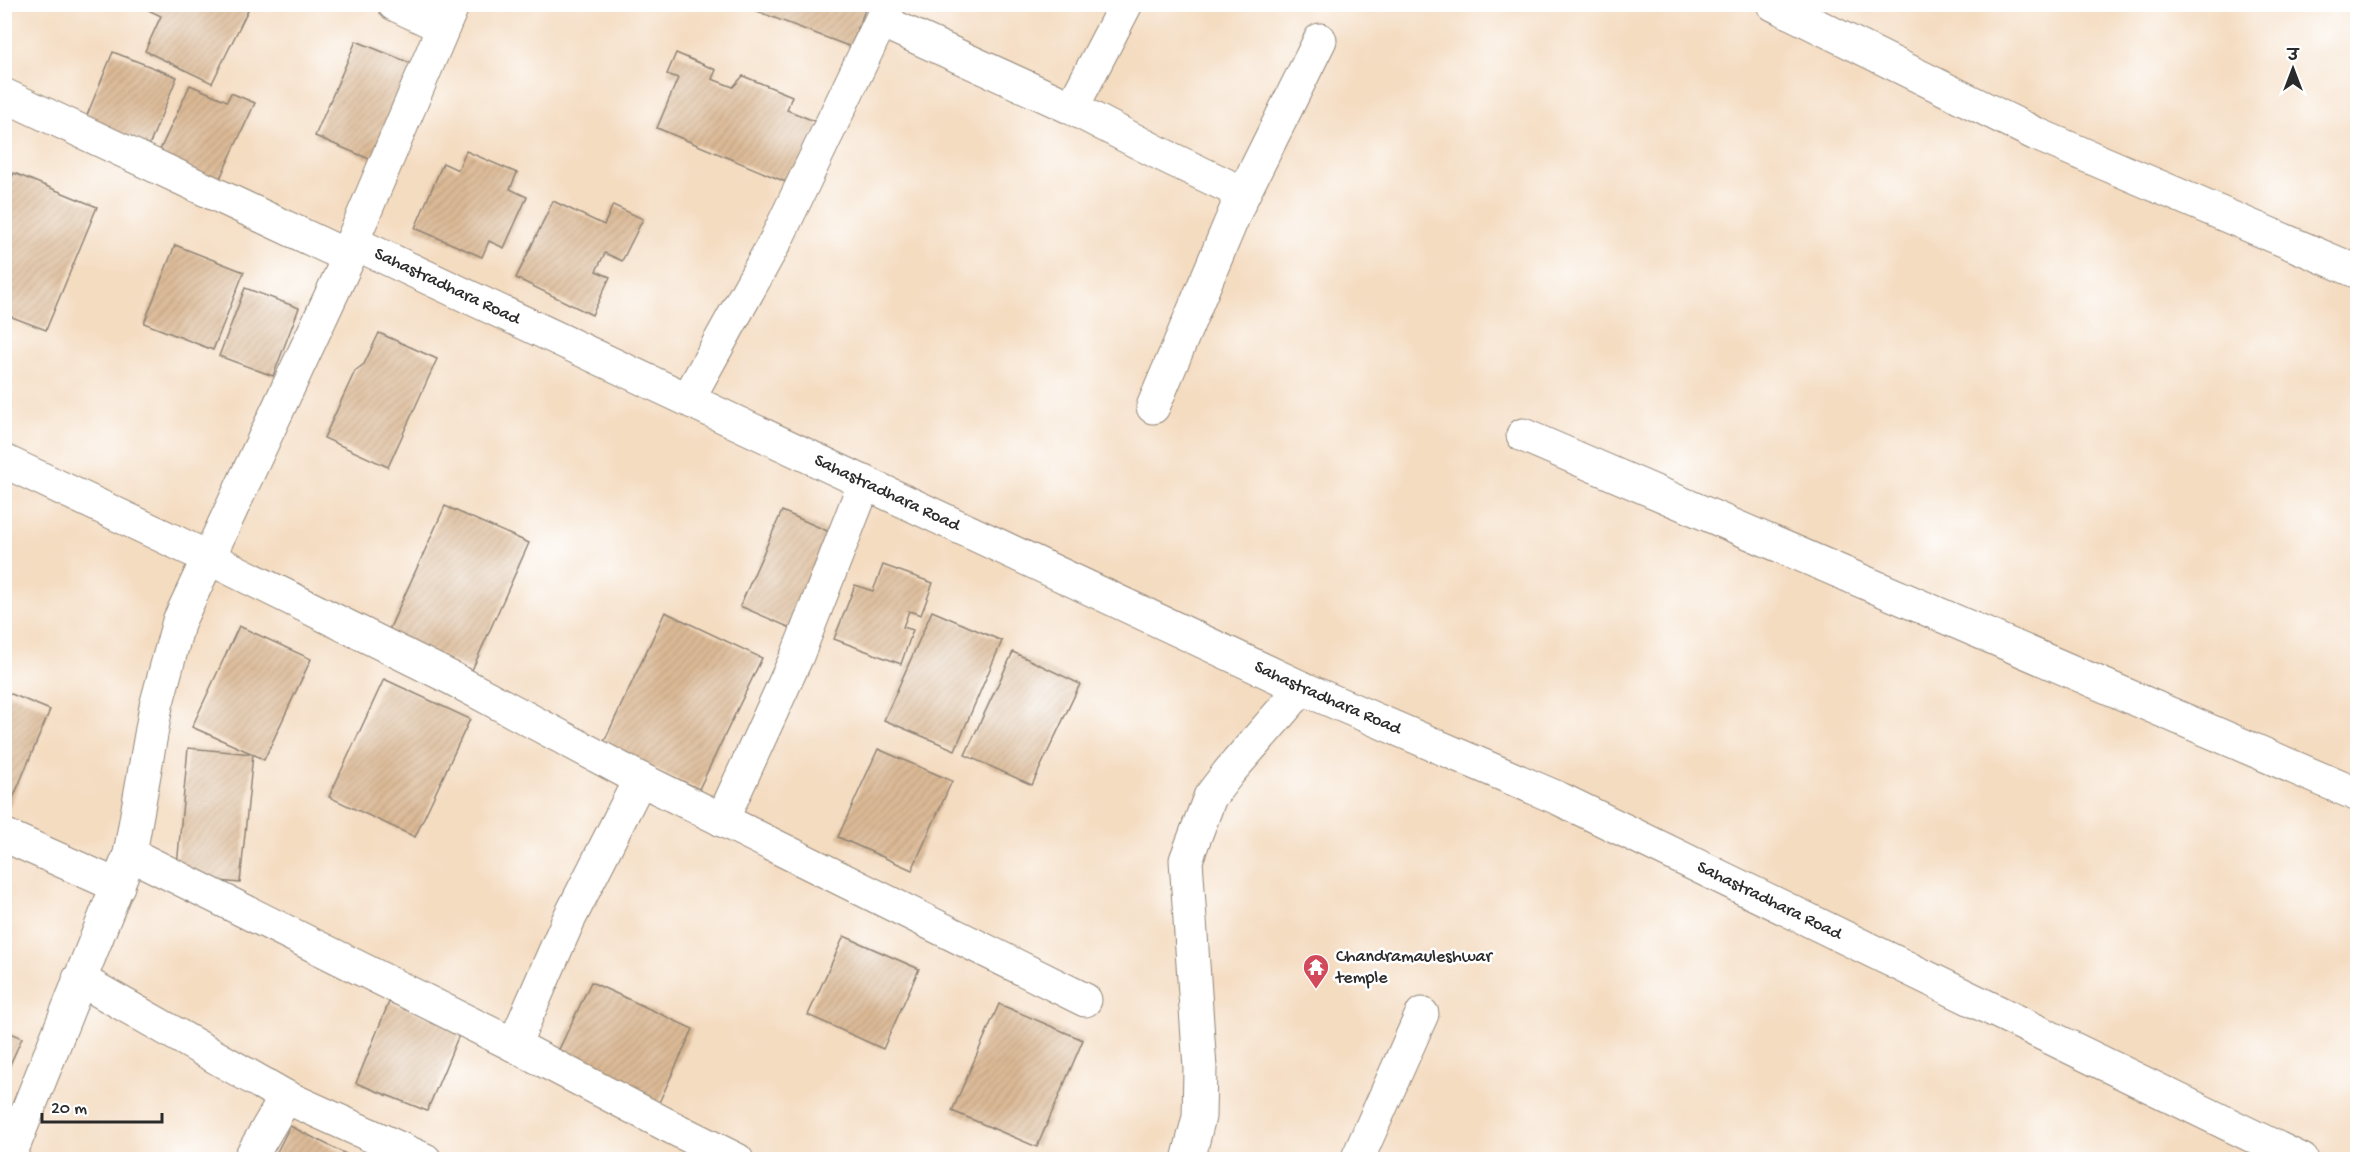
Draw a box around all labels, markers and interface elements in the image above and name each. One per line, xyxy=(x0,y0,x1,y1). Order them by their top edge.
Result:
north arrow xyxy=(2263,39,2323,99)
text: उ xyxy=(2286,48,2300,67)
street label: Sahastradhara Road xyxy=(371,243,525,330)
street label: Sahastradhara Road xyxy=(811,450,965,537)
street label: Sahastradhara Road xyxy=(1251,656,1406,740)
street label: Sahastradhara Road xyxy=(1693,857,1846,946)
place label: Chandramauleshwar temple xyxy=(1335,947,1494,989)
temple icon: Chandramauleshwar temple xyxy=(1301,952,1331,990)
scale bar xyxy=(42,1086,162,1124)
text: 20 m xyxy=(51,1099,87,1120)

